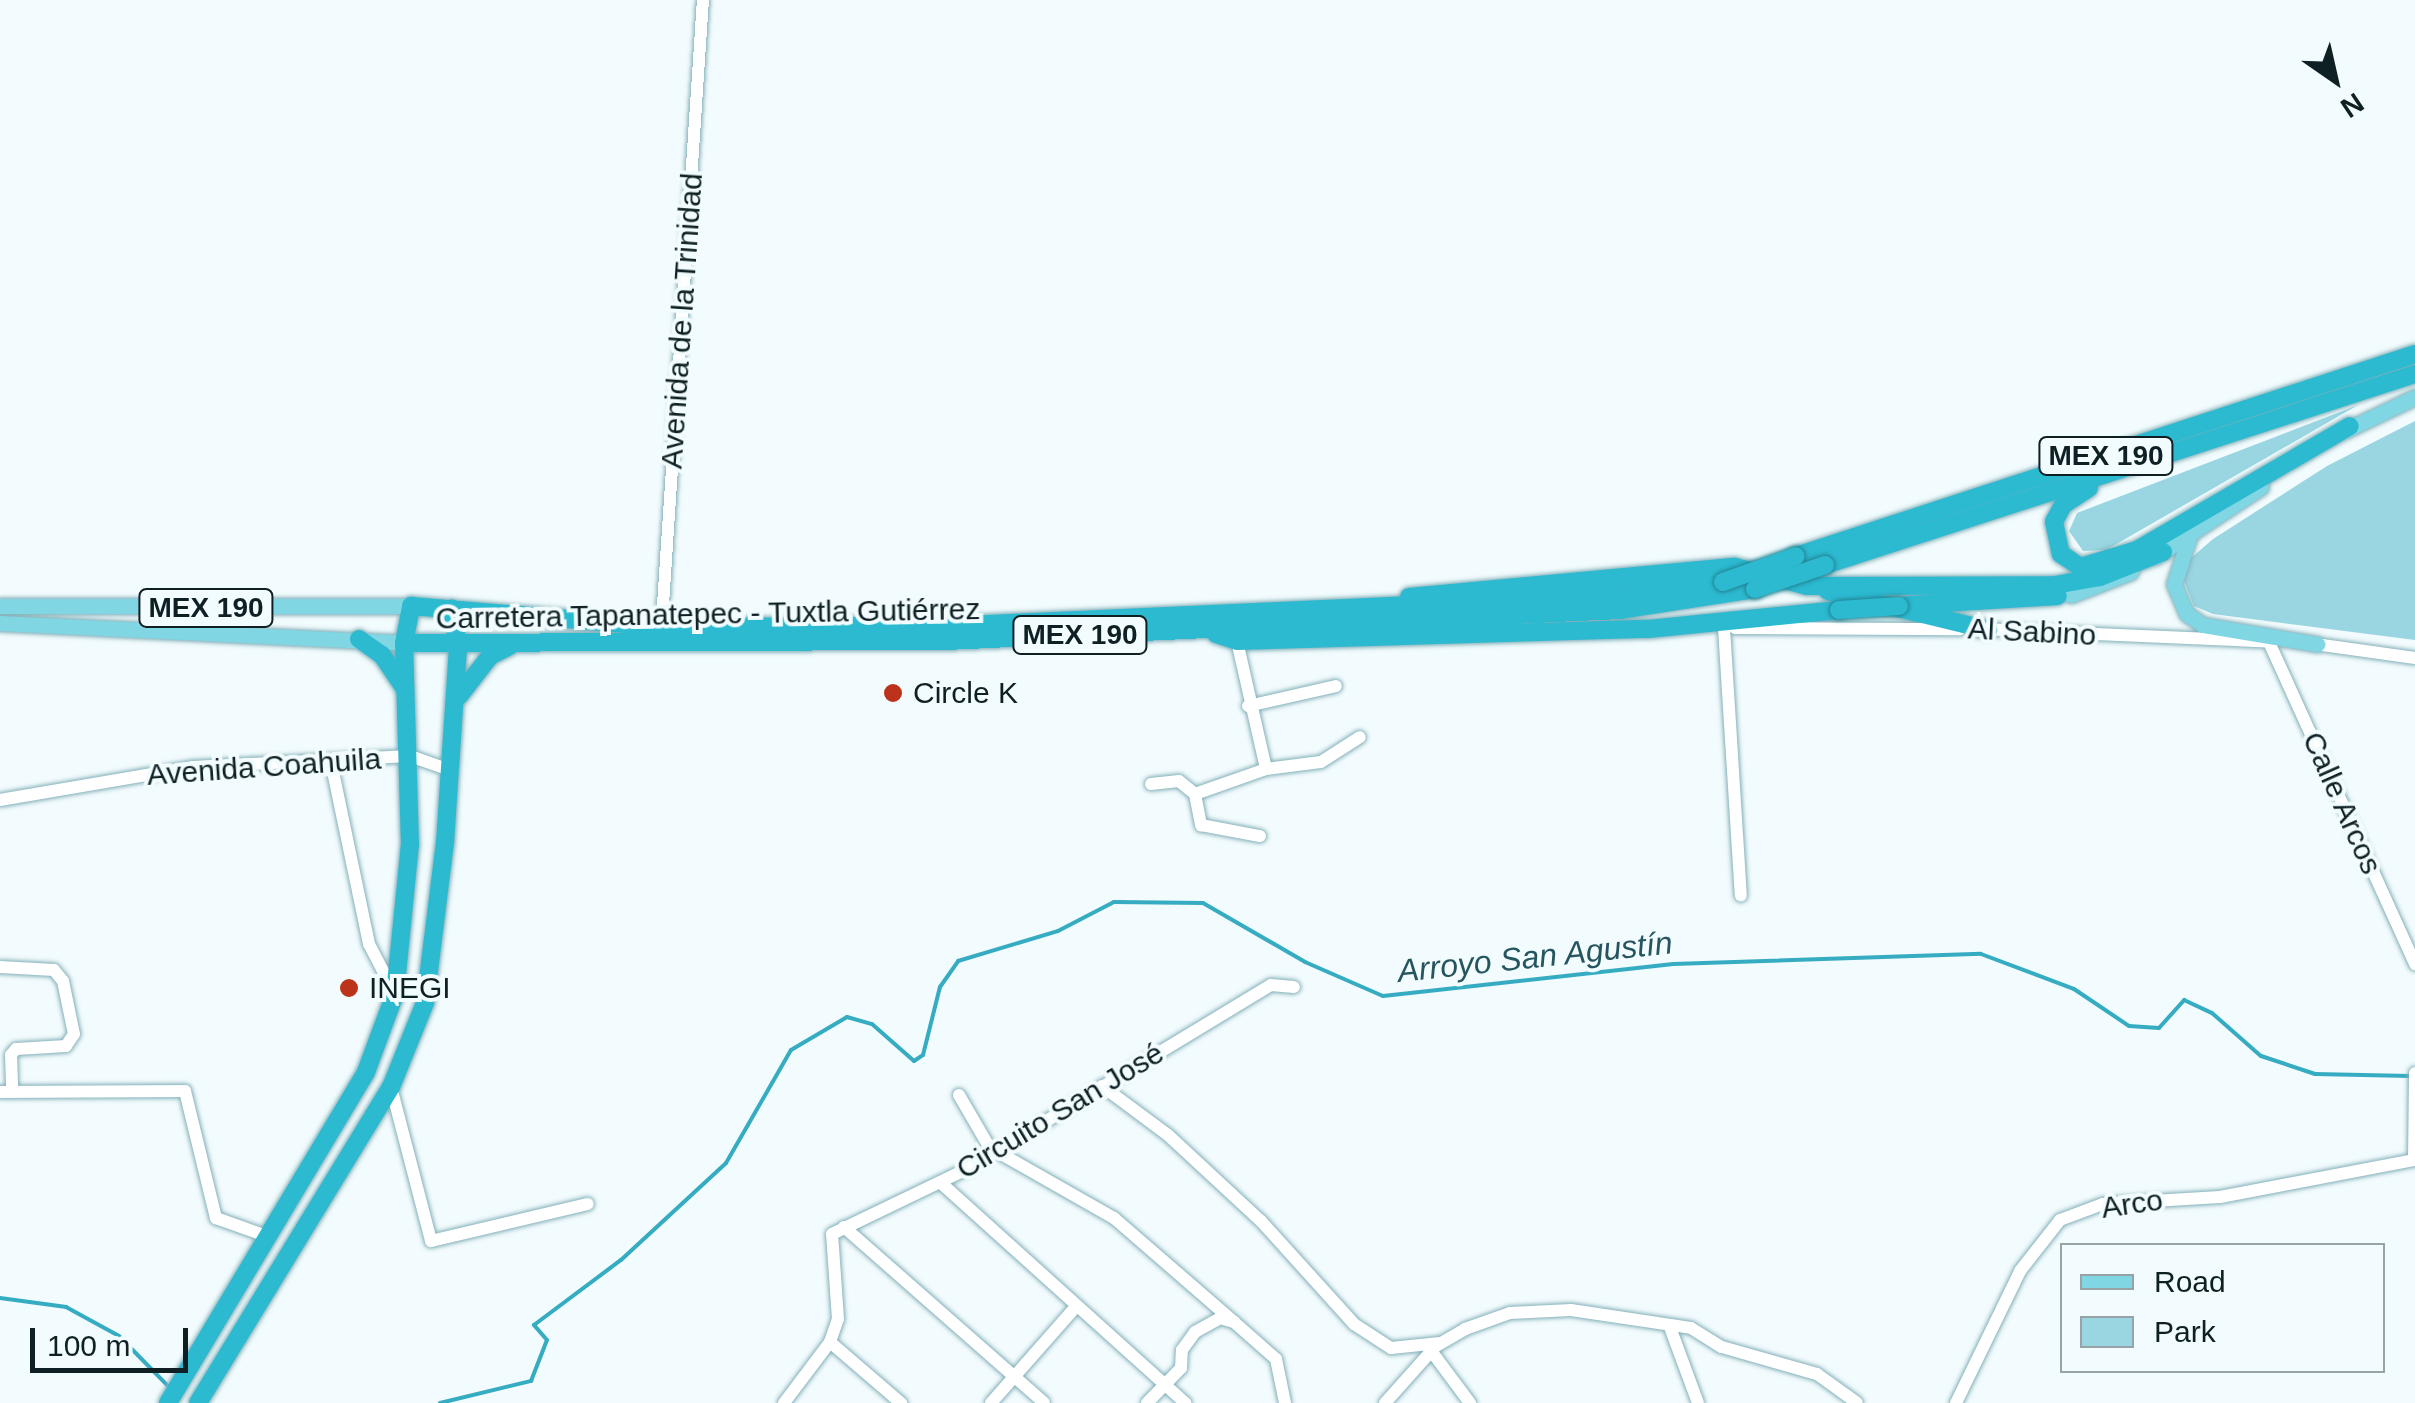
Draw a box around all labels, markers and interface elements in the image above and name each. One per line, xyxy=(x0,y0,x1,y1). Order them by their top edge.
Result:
north arrow xyxy=(2285,30,2385,130)
text: N xyxy=(2335,87,2369,124)
street label: Avenida de la Trinidad xyxy=(654,172,710,470)
road number: MEX 190 xyxy=(2036,433,2176,479)
road number: MEX 190 xyxy=(136,585,276,631)
street label: Carretera Tapanatepec - Tuxtla Gutiérrez xyxy=(435,591,981,637)
street label: Al Sabino xyxy=(1967,611,2097,653)
road number: MEX 190 xyxy=(1010,612,1150,658)
place label: Circle K xyxy=(913,675,1018,711)
marker: Circle K xyxy=(882,682,904,704)
street label: Calle Arcos xyxy=(2294,726,2390,880)
street label: Avenida Coahuila xyxy=(146,741,382,793)
water label: Arroyo San Agustín xyxy=(1395,923,1675,991)
place label: INEGI xyxy=(369,970,451,1006)
marker: INEGI xyxy=(338,977,360,999)
street label: Circuito San José xyxy=(950,1035,1170,1187)
street label: Arco xyxy=(2099,1182,2165,1226)
legend xyxy=(2060,1243,2385,1373)
text: Road xyxy=(2154,1265,2226,1298)
scale bar xyxy=(35,1308,192,1370)
text: Park xyxy=(2154,1315,2216,1348)
text: 100 m xyxy=(47,1329,130,1362)

